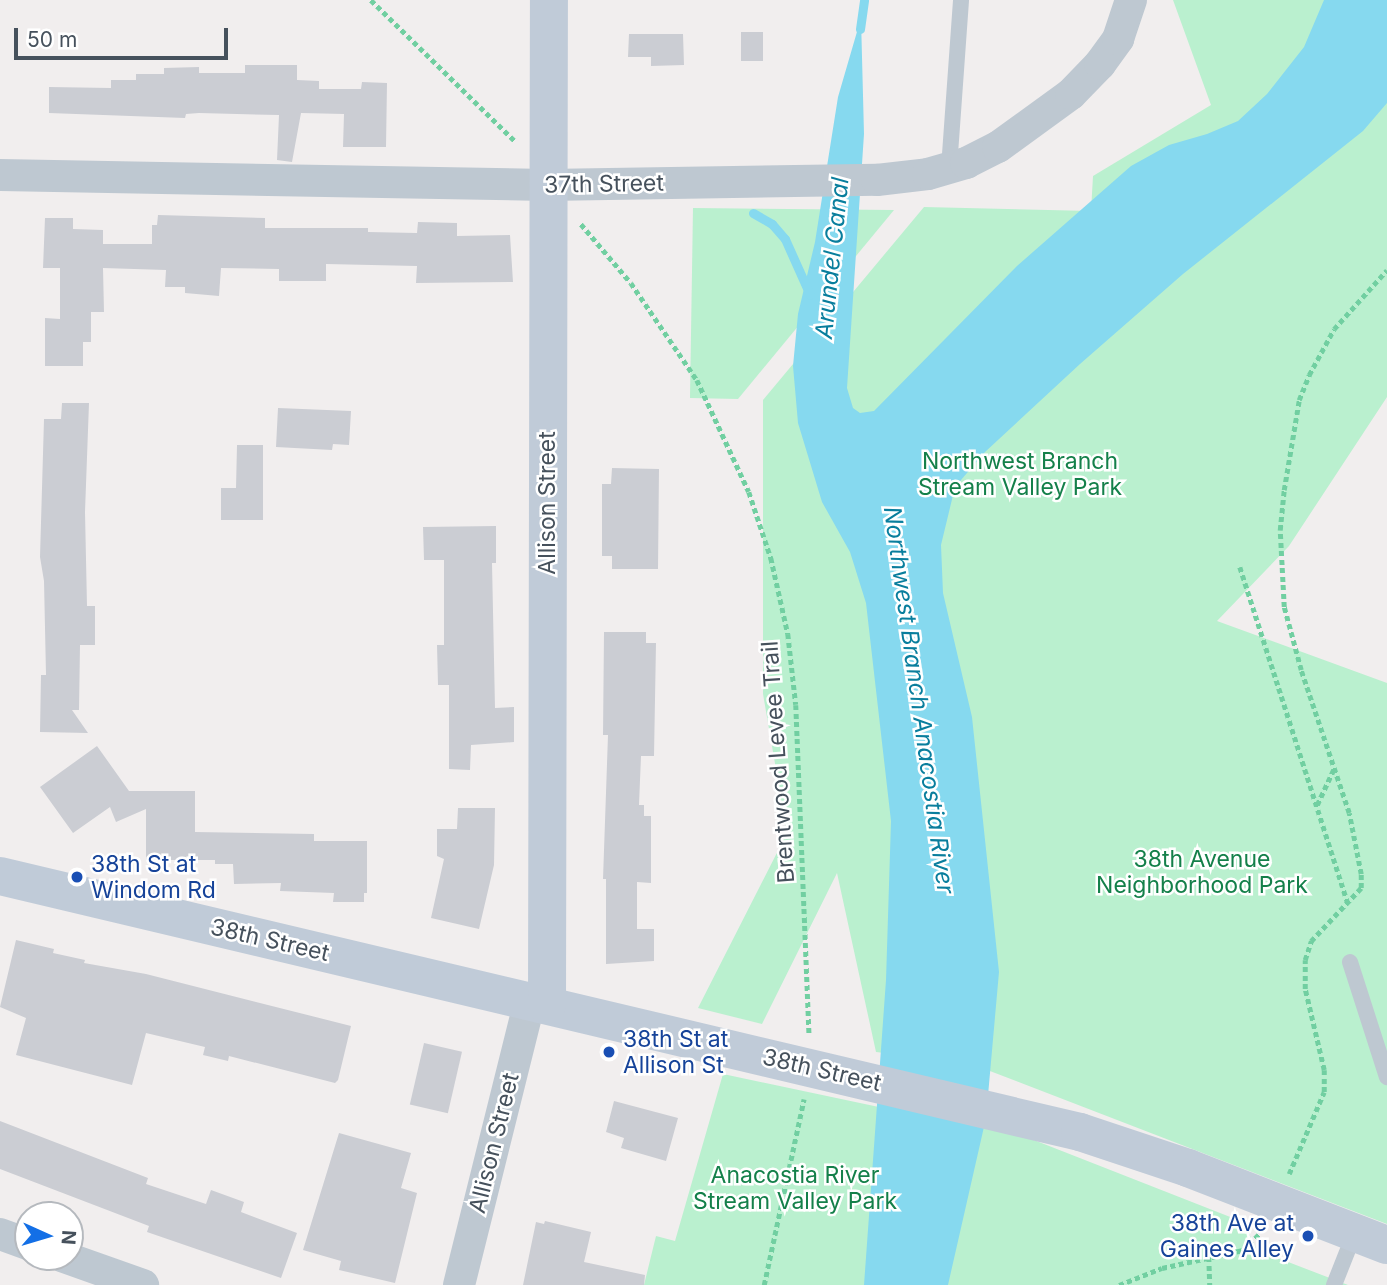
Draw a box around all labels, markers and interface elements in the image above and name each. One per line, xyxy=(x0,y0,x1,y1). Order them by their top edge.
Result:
scale bar xyxy=(18,14,231,58)
text: 50 m xyxy=(27,27,77,52)
street label: 37th Street xyxy=(544,169,664,199)
water label: Arundel Canal xyxy=(809,176,855,340)
street label: Allison Street xyxy=(533,431,561,575)
park label: Northwest Branch Stream Valley Park xyxy=(918,447,1122,501)
water label: Northwest Branch Anacostia River xyxy=(878,504,960,896)
street label: Brentwood Levee Trail xyxy=(756,640,800,884)
park label: 38th Avenue Neighborhood Park xyxy=(1096,845,1308,899)
place label: 38th St at Windom Rd xyxy=(91,850,216,904)
marker: 38th St at Windom Rd xyxy=(69,869,85,885)
street label: 38th Street xyxy=(208,913,332,967)
place label: 38th St at Allison St xyxy=(623,1025,728,1079)
street label: 38th Street xyxy=(760,1043,884,1097)
marker: 38th St at Allison St xyxy=(601,1044,617,1060)
street label: Allison Street xyxy=(463,1070,525,1216)
park label: Anacostia River Stream Valley Park xyxy=(693,1161,897,1215)
north arrow xyxy=(14,1201,84,1271)
place label: 38th Ave at Gaines Alley xyxy=(1160,1209,1294,1263)
marker: 38th Ave at Gaines Alley xyxy=(1300,1228,1316,1244)
text: N xyxy=(56,1229,80,1245)

